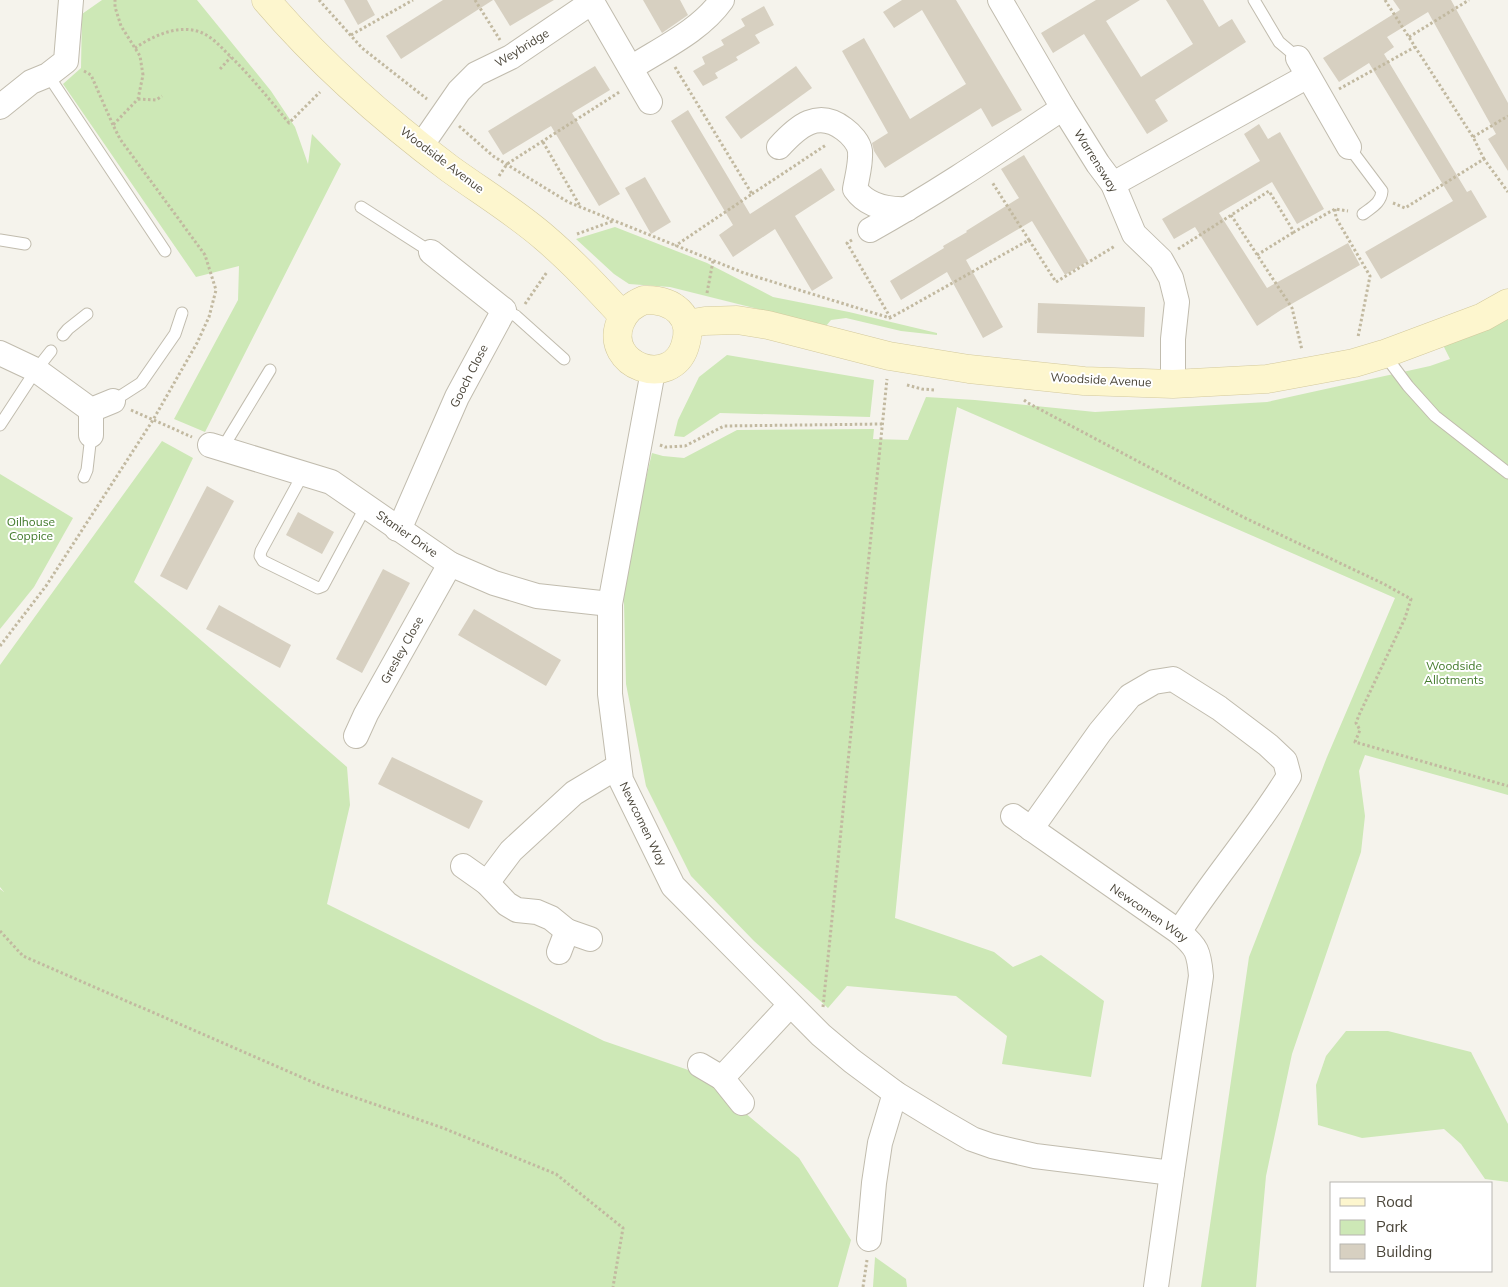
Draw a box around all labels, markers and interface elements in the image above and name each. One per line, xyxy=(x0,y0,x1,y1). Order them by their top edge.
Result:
street label: Weybridge xyxy=(492,25,552,70)
street label: Woodside Avenue xyxy=(397,123,487,196)
street label: Warrensway xyxy=(1071,126,1122,196)
street label: Gooch Close xyxy=(446,342,491,410)
street label: Woodside Avenue xyxy=(1050,369,1152,390)
street label: Stanier Drive xyxy=(374,507,441,560)
park label: Oilhouse Coppice xyxy=(7,514,55,543)
street label: Gresley Close xyxy=(377,613,426,686)
park label: Woodside Allotments xyxy=(1424,658,1484,687)
street label: Newcomen Way xyxy=(617,779,671,869)
street label: Newcomen Way xyxy=(1107,880,1192,945)
legend xyxy=(1330,1182,1493,1272)
text: Road xyxy=(1376,1192,1413,1211)
text: Park xyxy=(1376,1217,1408,1236)
text: Building xyxy=(1376,1242,1432,1261)

